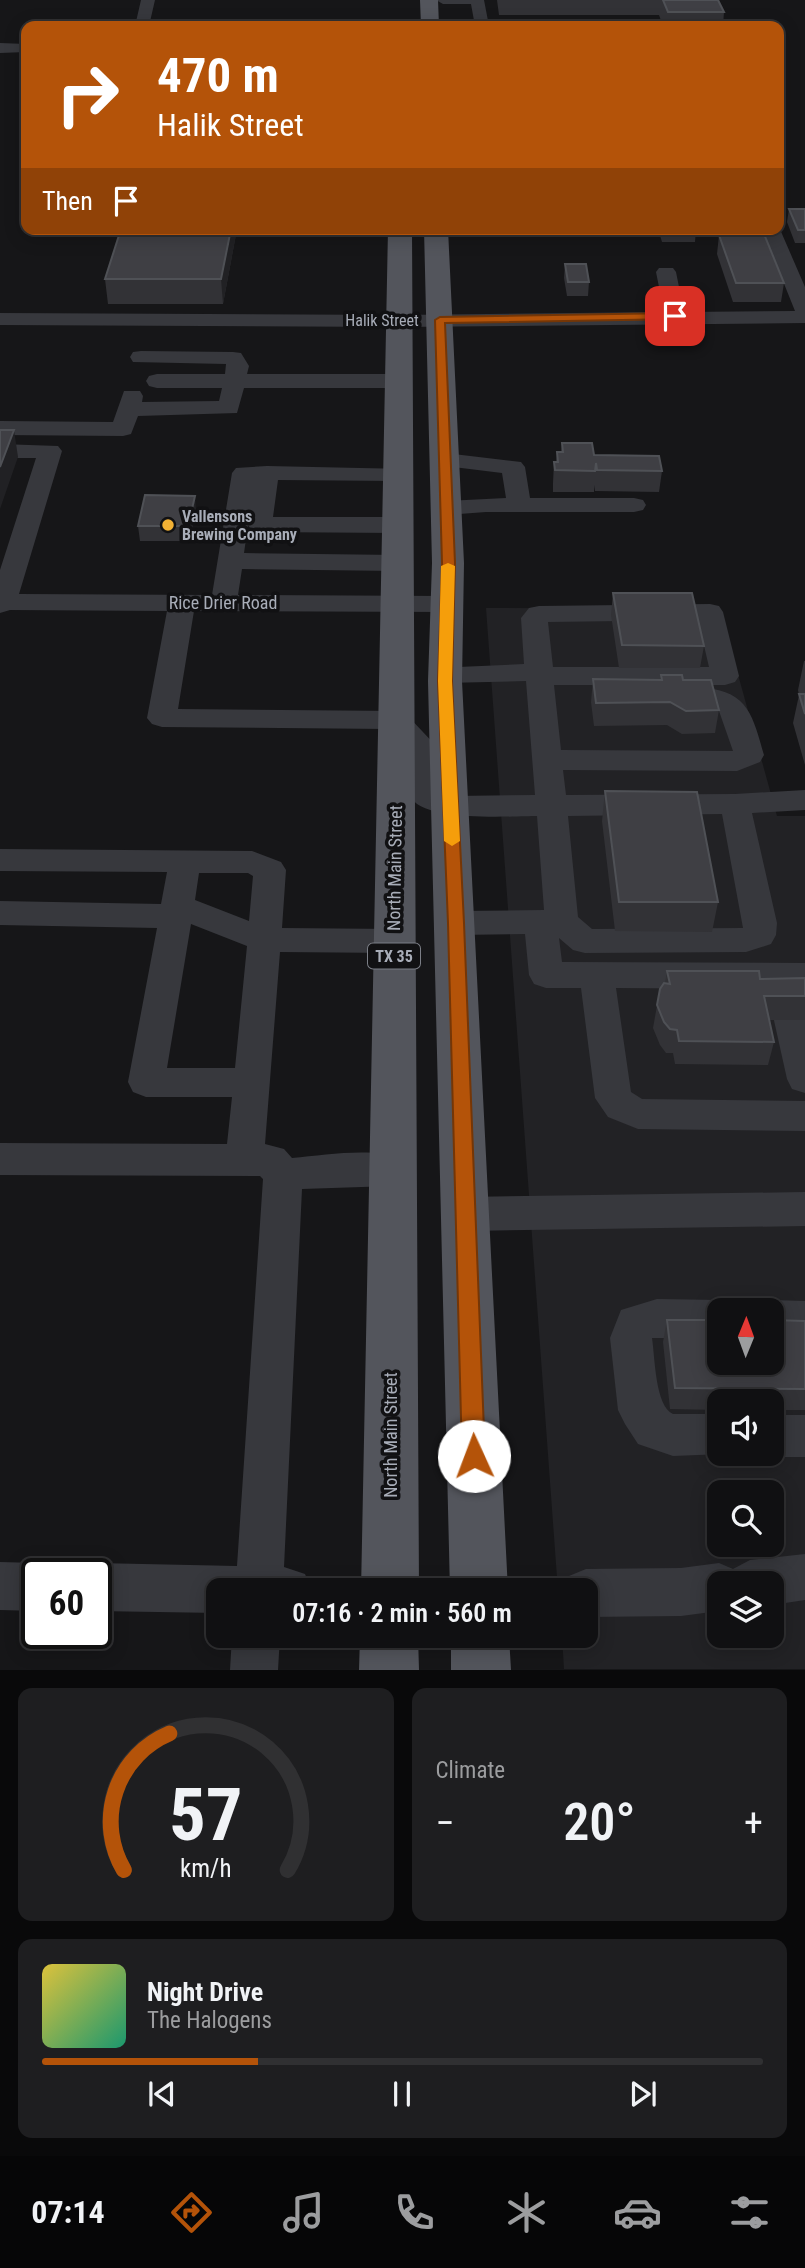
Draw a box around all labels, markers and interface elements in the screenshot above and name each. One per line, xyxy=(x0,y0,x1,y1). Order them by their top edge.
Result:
text: 470 m xyxy=(157,47,279,104)
icon: right xyxy=(42,49,133,140)
text: Halik Street xyxy=(157,106,304,144)
icon: arrive xyxy=(107,182,145,220)
text: Then xyxy=(42,186,93,216)
pin xyxy=(645,286,705,346)
icon: arrive xyxy=(656,297,694,335)
street label: Halik Street xyxy=(345,311,419,330)
place label: Vallensons Brewing Company xyxy=(182,507,297,544)
marker: Vallensons Brewing Company xyxy=(160,517,176,533)
street label: Rice Drier Road xyxy=(169,592,277,613)
street label: North Main Street xyxy=(383,805,406,931)
road number: TX 35 xyxy=(368,944,420,968)
north arrow xyxy=(707,1298,784,1376)
map controls xyxy=(707,1298,784,1648)
street label: North Main Street xyxy=(380,1372,401,1498)
button: sound xyxy=(707,1389,784,1466)
position arrow xyxy=(437,1419,511,1493)
button: search xyxy=(707,1480,784,1557)
speed limit sign: 60 xyxy=(21,1558,112,1649)
button: layers xyxy=(707,1571,784,1648)
text: 07:16 · 2 min · 560 m xyxy=(292,1598,512,1628)
text: Climate xyxy=(436,1757,505,1784)
text: 57 xyxy=(169,1773,243,1859)
text: 20° xyxy=(563,1792,635,1853)
text: − xyxy=(436,1801,455,1845)
text: + xyxy=(744,1801,763,1845)
text: km/h xyxy=(180,1854,231,1883)
text: Night Drive xyxy=(147,1977,263,2007)
text: The Halogens xyxy=(147,2007,272,2034)
icon: previous xyxy=(143,2075,181,2113)
icon: pause xyxy=(383,2075,421,2113)
icon: next xyxy=(624,2075,662,2113)
icon: directions xyxy=(167,2188,216,2237)
icon: music xyxy=(279,2188,328,2237)
icon: phone xyxy=(390,2188,439,2237)
icon: climate xyxy=(502,2188,551,2237)
icon: car xyxy=(613,2188,662,2237)
icon: filters xyxy=(725,2188,774,2237)
text: 07:14 xyxy=(31,2193,105,2231)

